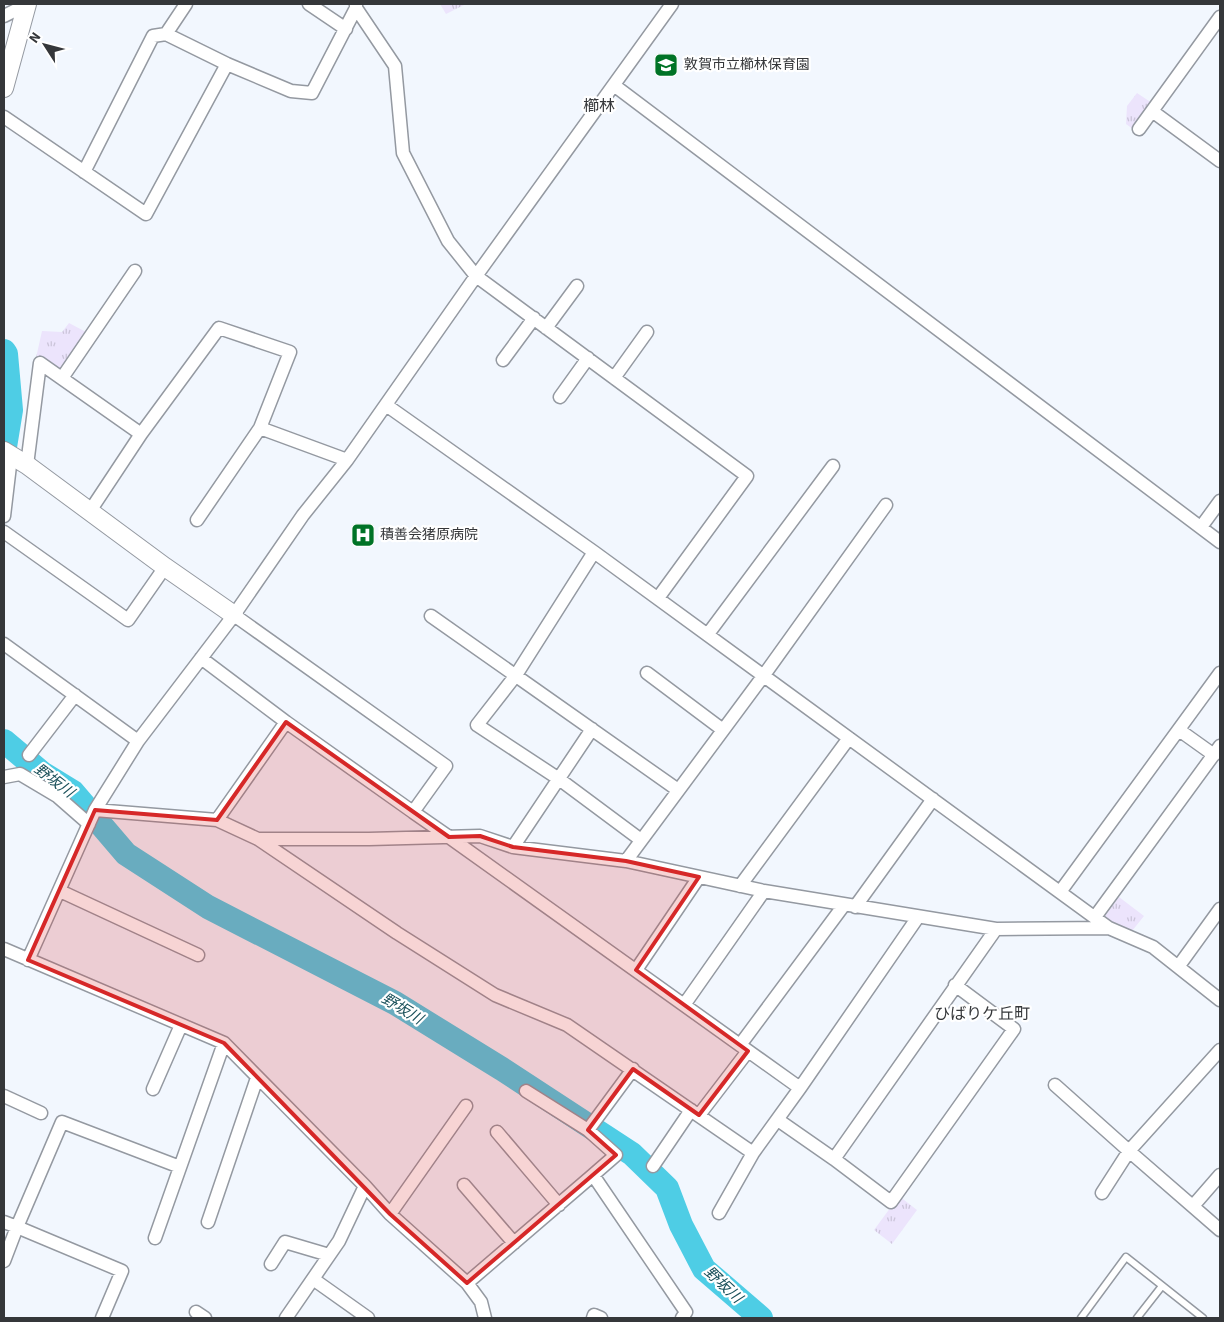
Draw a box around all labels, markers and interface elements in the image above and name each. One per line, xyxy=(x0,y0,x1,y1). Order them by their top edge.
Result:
north arrow xyxy=(20,20,70,70)
text: N xyxy=(24,28,46,48)
school or university icon: 敦賀市立櫛林保育園 xyxy=(653,52,679,78)
place label: 敦賀市立櫛林保育園 xyxy=(684,55,810,75)
district label: 櫛林 xyxy=(583,95,615,117)
hospital icon: 積善会猪原病院 xyxy=(350,522,376,548)
place label: 積善会猪原病院 xyxy=(380,525,478,545)
water label: 野坂川 xyxy=(30,759,80,804)
water label: 野坂川 xyxy=(377,988,428,1031)
district label: ひばりケ丘町 xyxy=(934,1003,1030,1025)
water label: 野坂川 xyxy=(699,1262,748,1309)

